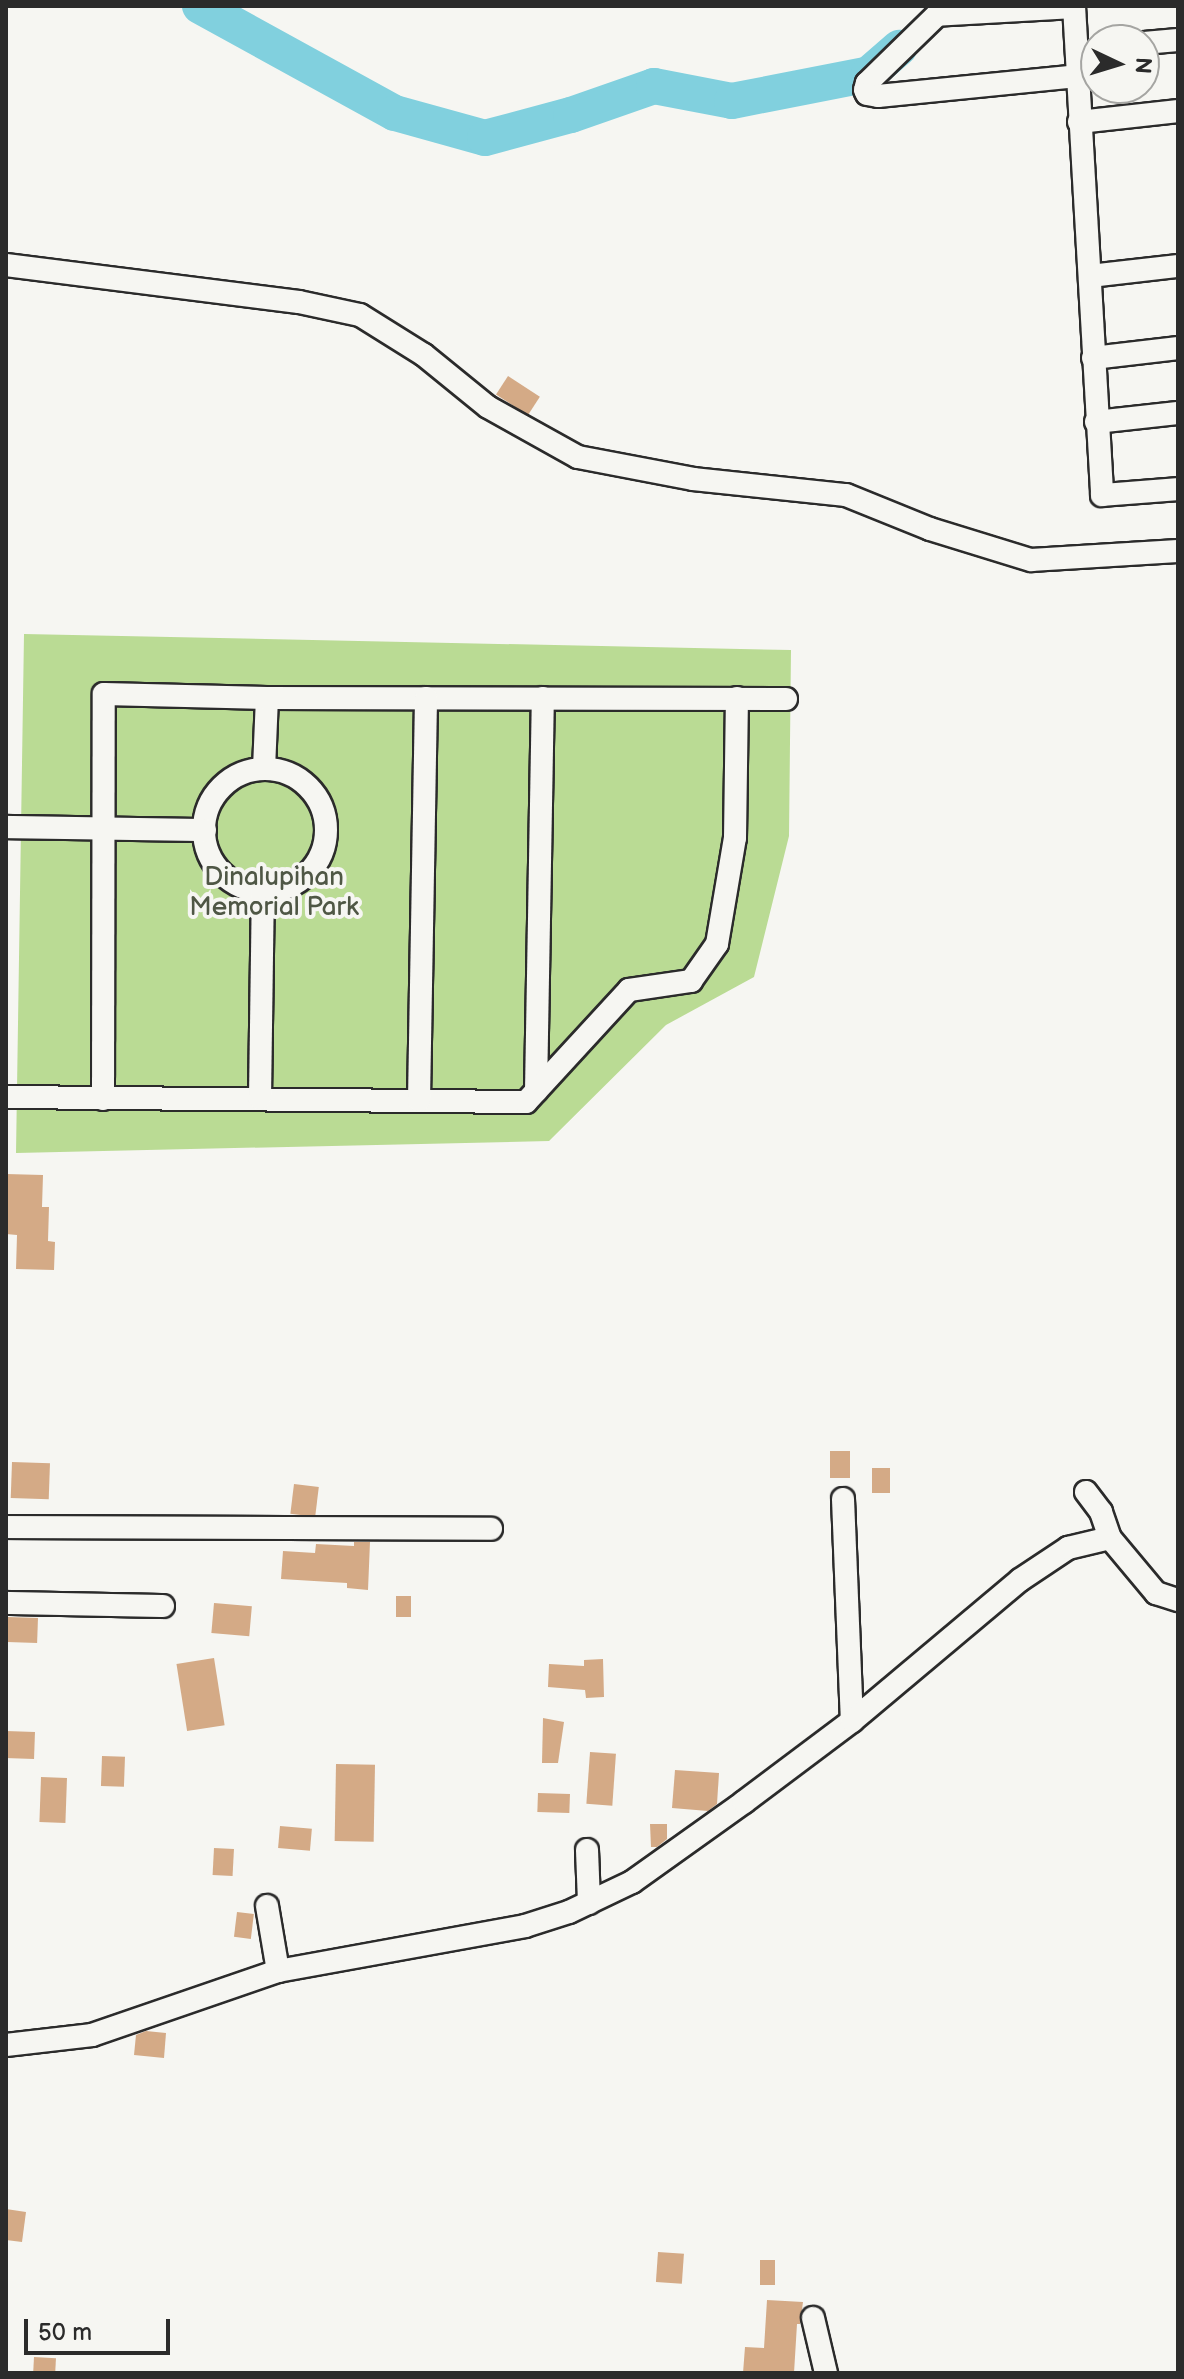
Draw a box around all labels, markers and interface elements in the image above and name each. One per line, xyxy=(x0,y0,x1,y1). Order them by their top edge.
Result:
north arrow xyxy=(1080,24,1160,104)
text: N xyxy=(1128,56,1156,75)
park label: Dinalupihan Memorial Park xyxy=(189,862,359,924)
scale bar xyxy=(28,2303,174,2353)
text: 50 m xyxy=(38,2318,92,2347)

